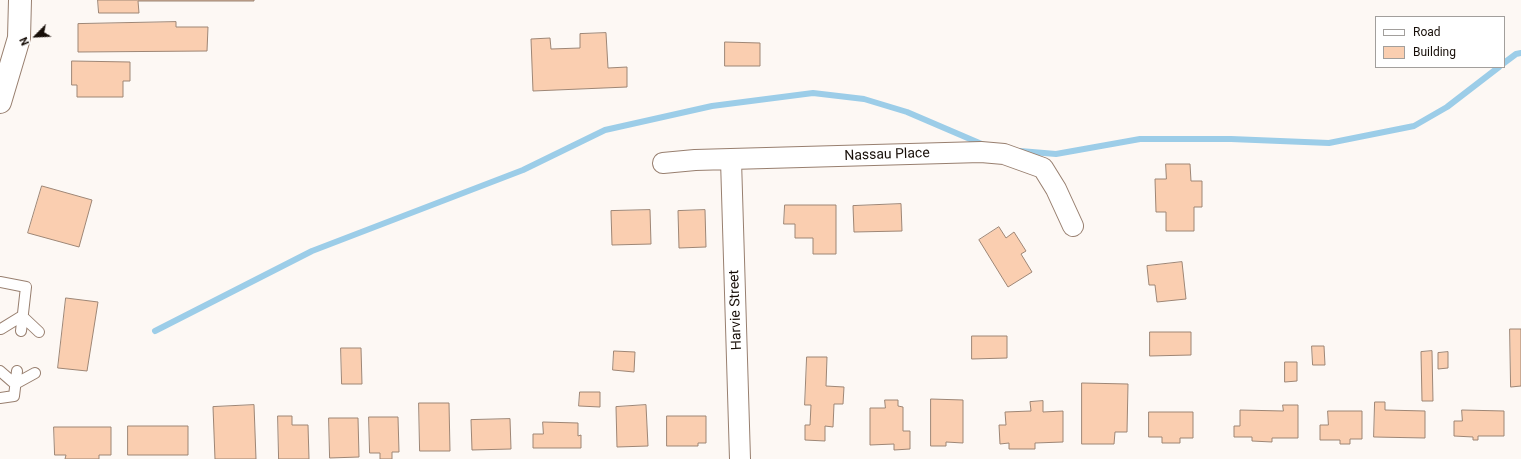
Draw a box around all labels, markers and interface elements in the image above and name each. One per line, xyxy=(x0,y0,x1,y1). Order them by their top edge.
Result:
north arrow xyxy=(16,16,56,56)
legend xyxy=(1375,16,1505,68)
text: Road xyxy=(1413,25,1441,39)
text: N xyxy=(17,35,32,47)
text: Building xyxy=(1413,45,1456,59)
street label: Nassau Place xyxy=(844,145,930,165)
street label: Harvie Street xyxy=(726,269,746,351)

